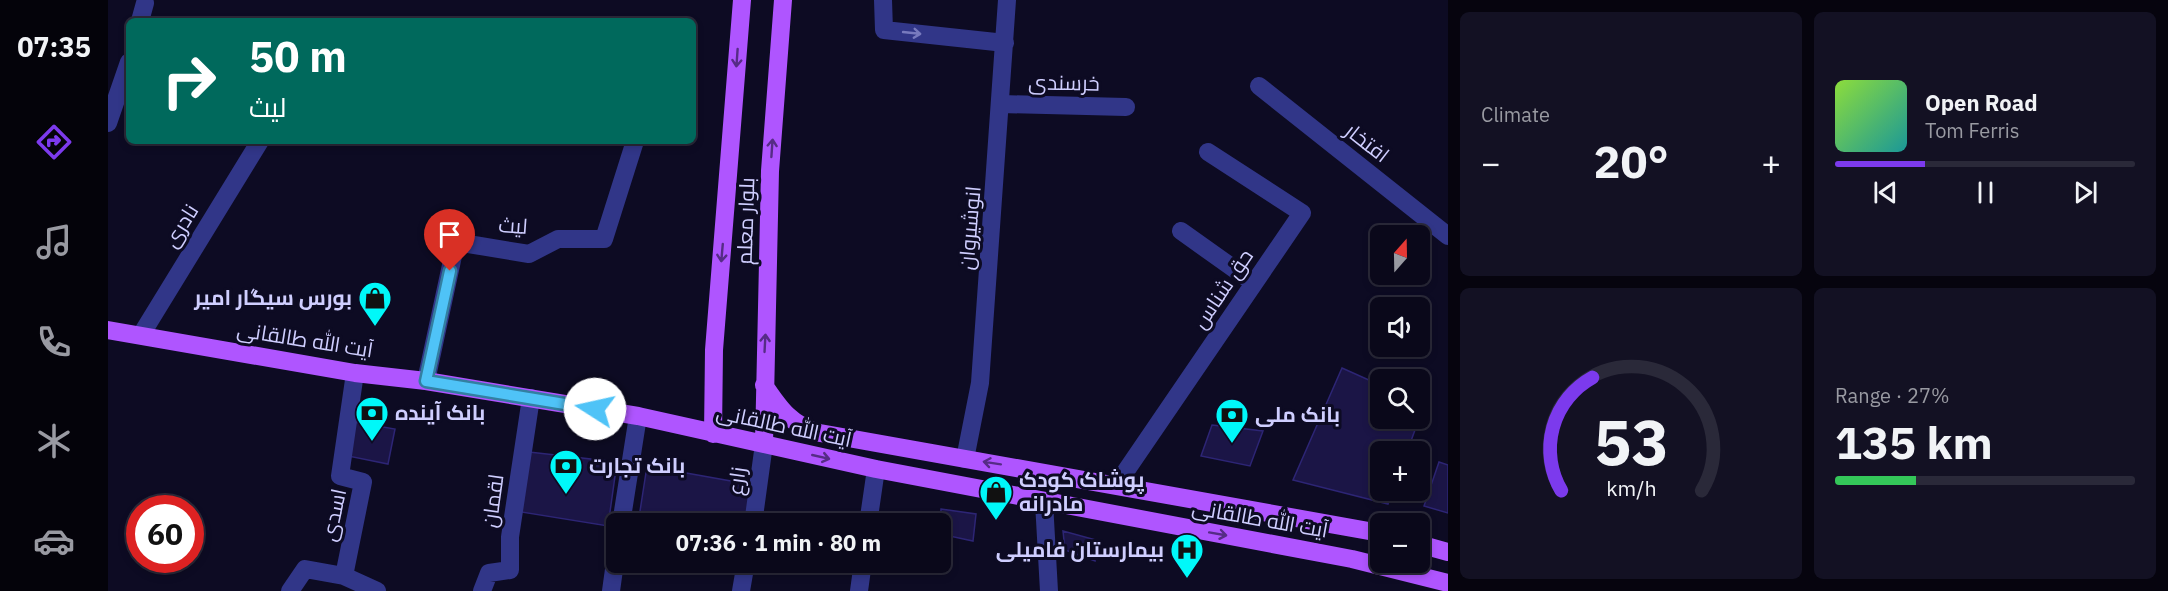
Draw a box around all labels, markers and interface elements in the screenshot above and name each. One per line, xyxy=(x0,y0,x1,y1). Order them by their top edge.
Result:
one-way arrow xyxy=(902,28,922,39)
text: 07:35 xyxy=(17,29,91,64)
text: 50 m xyxy=(249,29,347,84)
icon: right xyxy=(150,42,228,120)
one-way arrow xyxy=(731,48,742,68)
street label: خرسندی xyxy=(1028,67,1100,97)
text: Open Road xyxy=(1925,88,2038,117)
text: لیث xyxy=(249,89,286,124)
text: Climate xyxy=(1481,101,1550,128)
street label: افتخار xyxy=(1339,115,1396,168)
text: Tom Ferris xyxy=(1925,117,2020,144)
icon: directions xyxy=(33,121,75,163)
text: 20° xyxy=(1593,132,1669,190)
one-way arrow xyxy=(767,139,778,159)
text: − xyxy=(1481,141,1501,184)
text: + xyxy=(1761,141,1781,184)
icon: previous xyxy=(1869,176,1902,209)
icon: pause xyxy=(1969,176,2002,209)
icon: next xyxy=(2069,176,2102,209)
street label: بلوار معلم xyxy=(729,177,762,265)
street label: انوشیروان xyxy=(951,185,987,271)
street label: نادری xyxy=(156,198,204,253)
pin xyxy=(424,209,475,271)
street label: لیث xyxy=(498,210,529,240)
icon: arrive xyxy=(433,218,466,251)
icon: music xyxy=(33,221,75,263)
north arrow xyxy=(1370,225,1430,285)
map controls xyxy=(1370,225,1430,573)
one-way arrow xyxy=(716,242,727,262)
street label: حق شناس xyxy=(1185,243,1259,334)
shop icon: بورس سیگار امیر xyxy=(357,280,393,327)
place label: بورس سیگار امیر xyxy=(193,283,352,311)
button: sound xyxy=(1370,297,1430,357)
street label: آیت الله طالقانی xyxy=(235,314,376,364)
icon: phone xyxy=(33,321,75,363)
one-way arrow xyxy=(760,334,771,354)
button: search xyxy=(1370,369,1430,429)
position arrow xyxy=(563,377,627,441)
text: Range · 27% xyxy=(1835,382,1950,409)
bank icon: بانک آینده xyxy=(354,395,390,442)
street label: آیت الله طالقانی xyxy=(714,397,855,453)
bank icon: بانک ملی xyxy=(1214,397,1250,444)
place label: بانک آینده xyxy=(395,398,485,426)
place label: بانک ملی xyxy=(1255,400,1340,428)
text: 53 xyxy=(1594,401,1668,482)
text: 135 km xyxy=(1835,413,1993,471)
icon: climate xyxy=(33,420,75,462)
button: + xyxy=(1370,441,1430,501)
bank icon: بانک تجارت xyxy=(548,448,584,495)
place label: بانک تجارت xyxy=(589,451,685,479)
one-way arrow xyxy=(811,452,830,463)
one-way arrow xyxy=(982,457,1002,468)
street label: زارع xyxy=(720,465,753,497)
place label: پوشاک کودک مادرانه xyxy=(1019,465,1145,517)
street label: لقمان xyxy=(474,472,510,529)
shop icon: پوشاک کودک مادرانه xyxy=(978,474,1014,521)
text: km/h xyxy=(1606,474,1656,502)
street label: اسدی xyxy=(314,486,352,544)
street label: آیت الله طالقانی xyxy=(1190,492,1331,544)
speed limit sign: 60 xyxy=(126,495,204,573)
button: − xyxy=(1370,513,1430,573)
icon: car xyxy=(33,520,75,562)
text: 07:36 · 1 min · 80 m xyxy=(676,528,881,557)
one-way arrow xyxy=(1208,529,1228,540)
hospital icon: بیمارستان فامیلی xyxy=(1169,532,1205,579)
place label: بیمارستان فامیلی xyxy=(996,535,1164,563)

